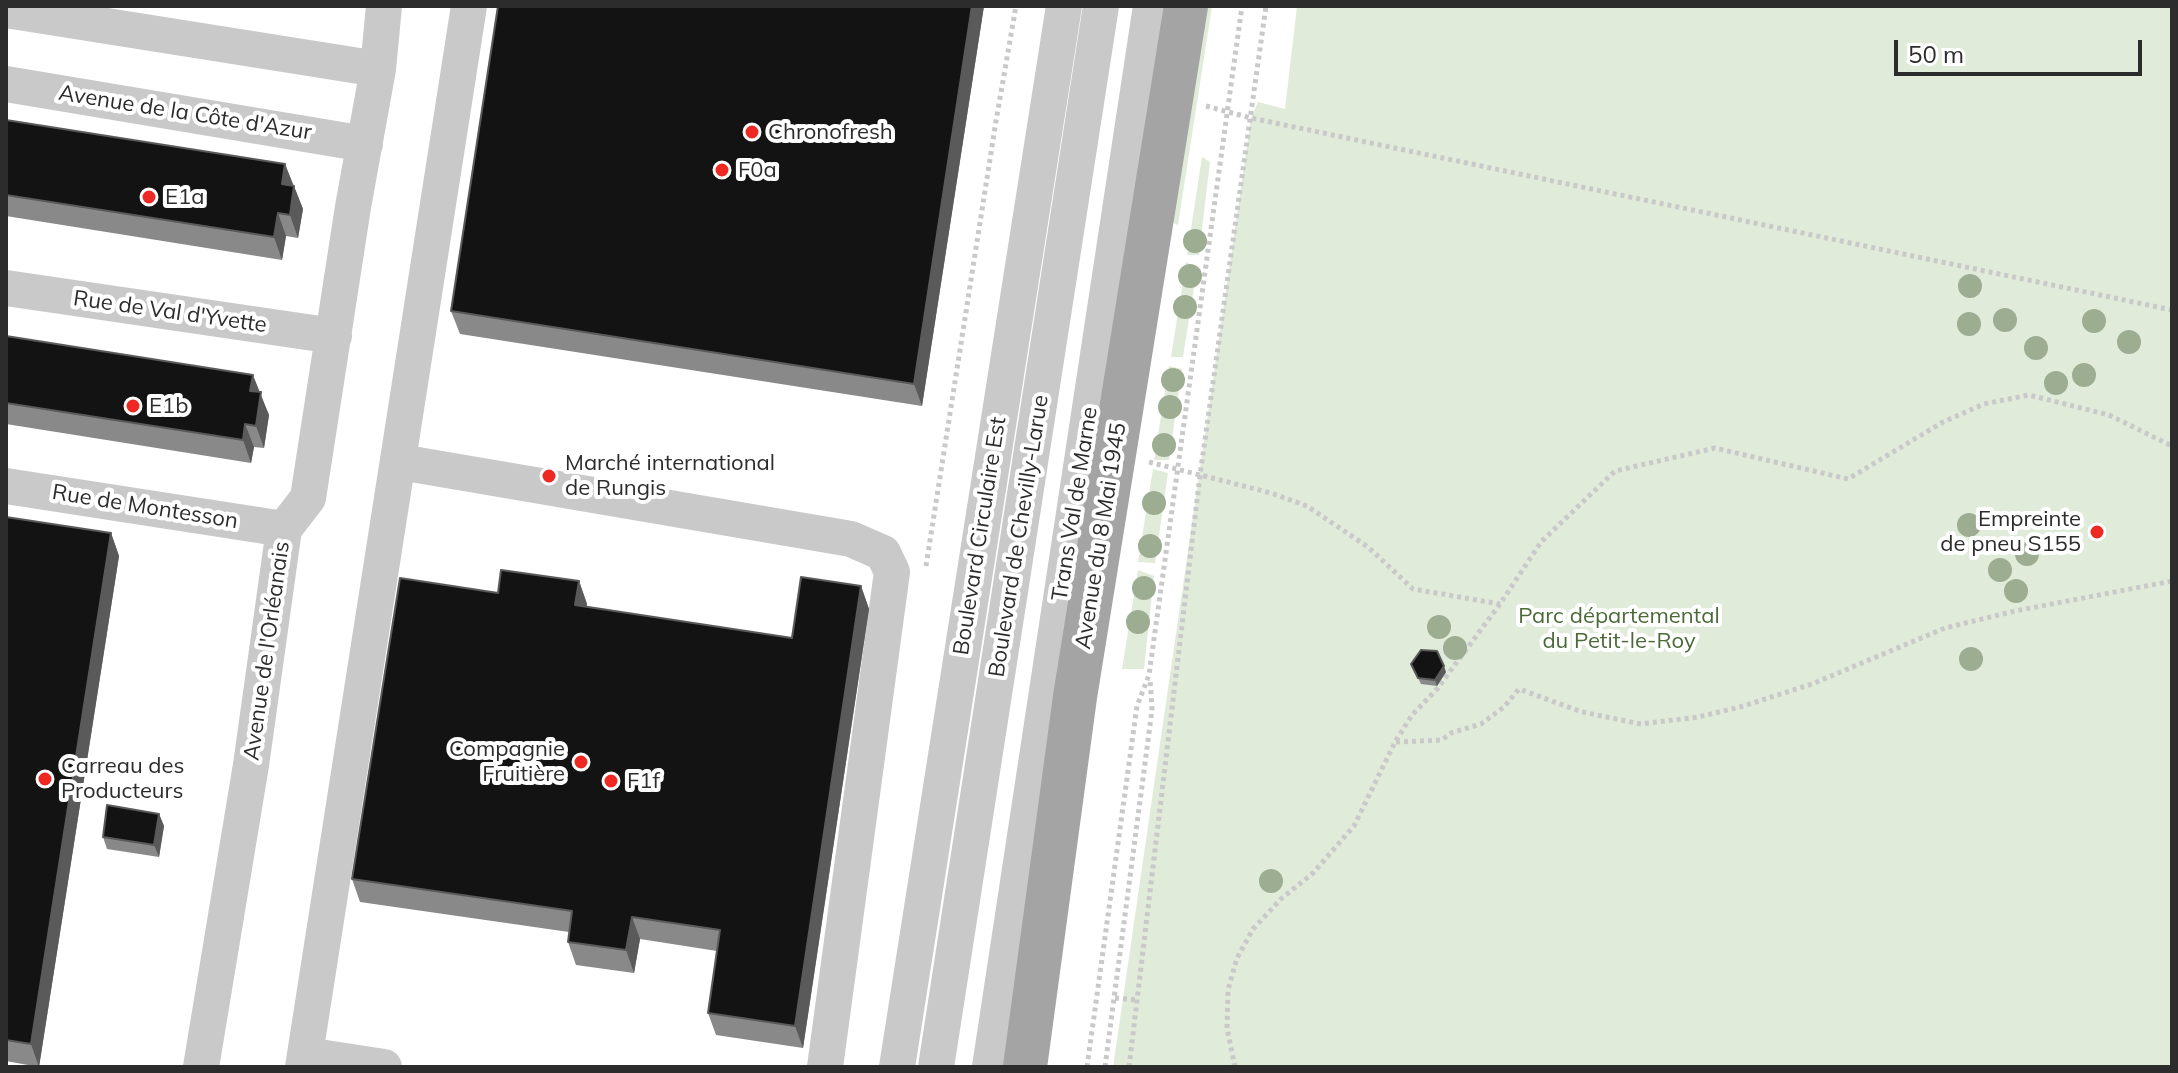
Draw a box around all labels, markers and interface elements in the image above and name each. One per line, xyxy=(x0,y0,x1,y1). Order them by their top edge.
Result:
scale bar xyxy=(1898,24,2146,74)
text: 50 m xyxy=(1908,39,1964,69)
street label: Avenue de la Côte d'Azur xyxy=(57,80,313,146)
place label: Chronofresh xyxy=(768,119,893,145)
marker: Chronofresh xyxy=(743,123,761,141)
place label: F0a xyxy=(738,157,777,183)
marker: F0a xyxy=(713,161,731,179)
place label: E1a xyxy=(165,184,204,210)
marker: E1a xyxy=(140,188,158,206)
street label: Rue de Val d'Yvette xyxy=(72,285,268,339)
place label: E1b xyxy=(149,393,188,419)
street label: Boulevard de Chevilly-Larue xyxy=(984,393,1054,679)
marker: E1b xyxy=(124,397,142,415)
street label: Trans Val de Marne xyxy=(1047,405,1103,603)
street label: Boulevard Circulaire Est xyxy=(948,415,1012,657)
street label: Avenue du 8 Mai 1945 xyxy=(1070,421,1132,651)
place label: Marché international de Rungis xyxy=(565,450,775,502)
marker: Marché international de Rungis xyxy=(540,467,558,485)
street label: Rue de Montesson xyxy=(50,479,240,535)
place label: Empreinte de pneu S155 xyxy=(1940,506,2081,558)
marker: Empreinte de pneu S155 xyxy=(2088,523,2106,541)
street label: Avenue de l'Orléanais xyxy=(239,540,295,762)
park label: Parc départemental du Petit-le-Roy xyxy=(1518,603,1720,654)
place label: Compagnie Fruitière xyxy=(449,736,565,788)
place label: Carreau des Producteurs xyxy=(61,753,184,804)
marker: Compagnie Fruitière xyxy=(572,753,590,771)
place label: F1f xyxy=(627,768,660,794)
marker: Carreau des Producteurs xyxy=(36,770,54,788)
marker: F1f xyxy=(602,772,620,790)

